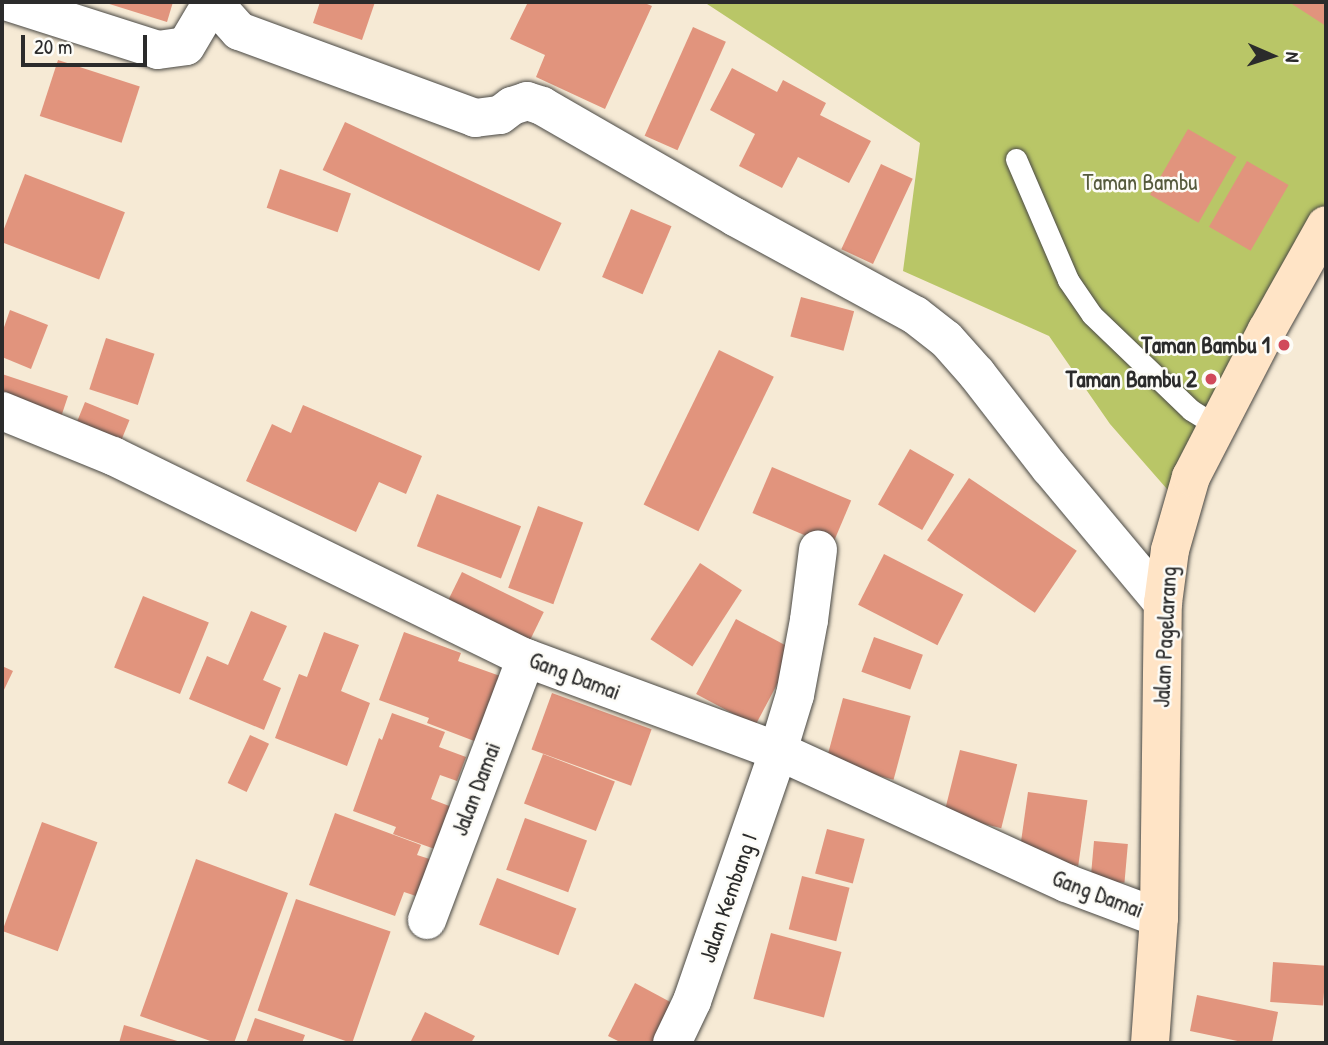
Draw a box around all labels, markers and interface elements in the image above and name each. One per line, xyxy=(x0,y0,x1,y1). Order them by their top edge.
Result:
scale bar xyxy=(24,21,150,65)
north arrow xyxy=(1237,21,1307,91)
text: 20 m xyxy=(34,32,72,61)
text: N xyxy=(1280,51,1306,63)
park label: Taman Bambu xyxy=(1082,168,1198,196)
place label: Taman Bambu 1 xyxy=(1141,331,1270,359)
marker: Taman Bambu 1 xyxy=(1276,337,1292,353)
place label: Taman Bambu 2 xyxy=(1066,365,1197,393)
marker: Taman Bambu 2 xyxy=(1203,371,1219,387)
street label: Jalan Pagelarang xyxy=(1148,566,1182,708)
street label: Gang Damai xyxy=(525,646,625,706)
street label: Jalan Damai xyxy=(446,738,506,840)
street label: Jalan Kembang I xyxy=(693,830,763,966)
street label: Gang Damai xyxy=(1048,864,1148,924)

